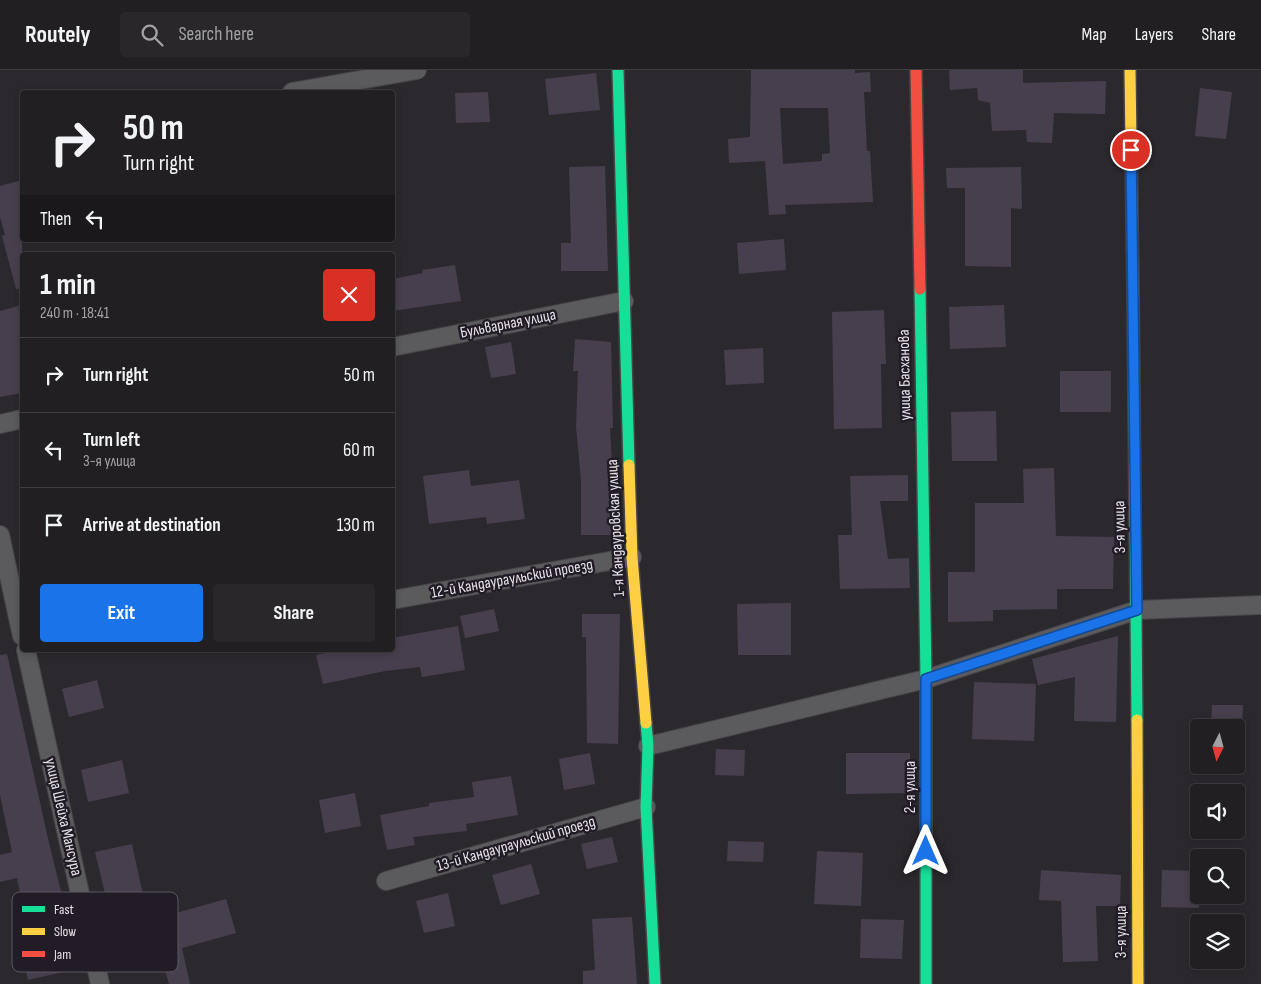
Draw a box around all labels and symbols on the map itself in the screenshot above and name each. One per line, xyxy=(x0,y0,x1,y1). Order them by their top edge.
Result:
pin xyxy=(1110,129,1152,171)
street label: Бульварная улица xyxy=(459,305,557,343)
street label: улица Басханова xyxy=(895,329,915,421)
street label: 1-я Кандауровская улица xyxy=(603,459,629,597)
street label: 3-я улица xyxy=(1110,501,1130,553)
street label: 12-й Кандаураульский проезд xyxy=(429,555,595,603)
north arrow xyxy=(1190,719,1245,774)
street label: улица Шейха Мансура xyxy=(40,756,86,878)
street label: 2-я улица xyxy=(901,761,920,813)
street label: 13-й Кандаураульский проезд xyxy=(434,812,598,876)
position arrow xyxy=(899,824,951,876)
legend xyxy=(12,892,178,972)
text: Fast xyxy=(54,901,74,918)
street label: 3-я улица xyxy=(1112,906,1131,958)
text: Slow xyxy=(54,923,76,940)
text: Jam xyxy=(53,946,71,963)

